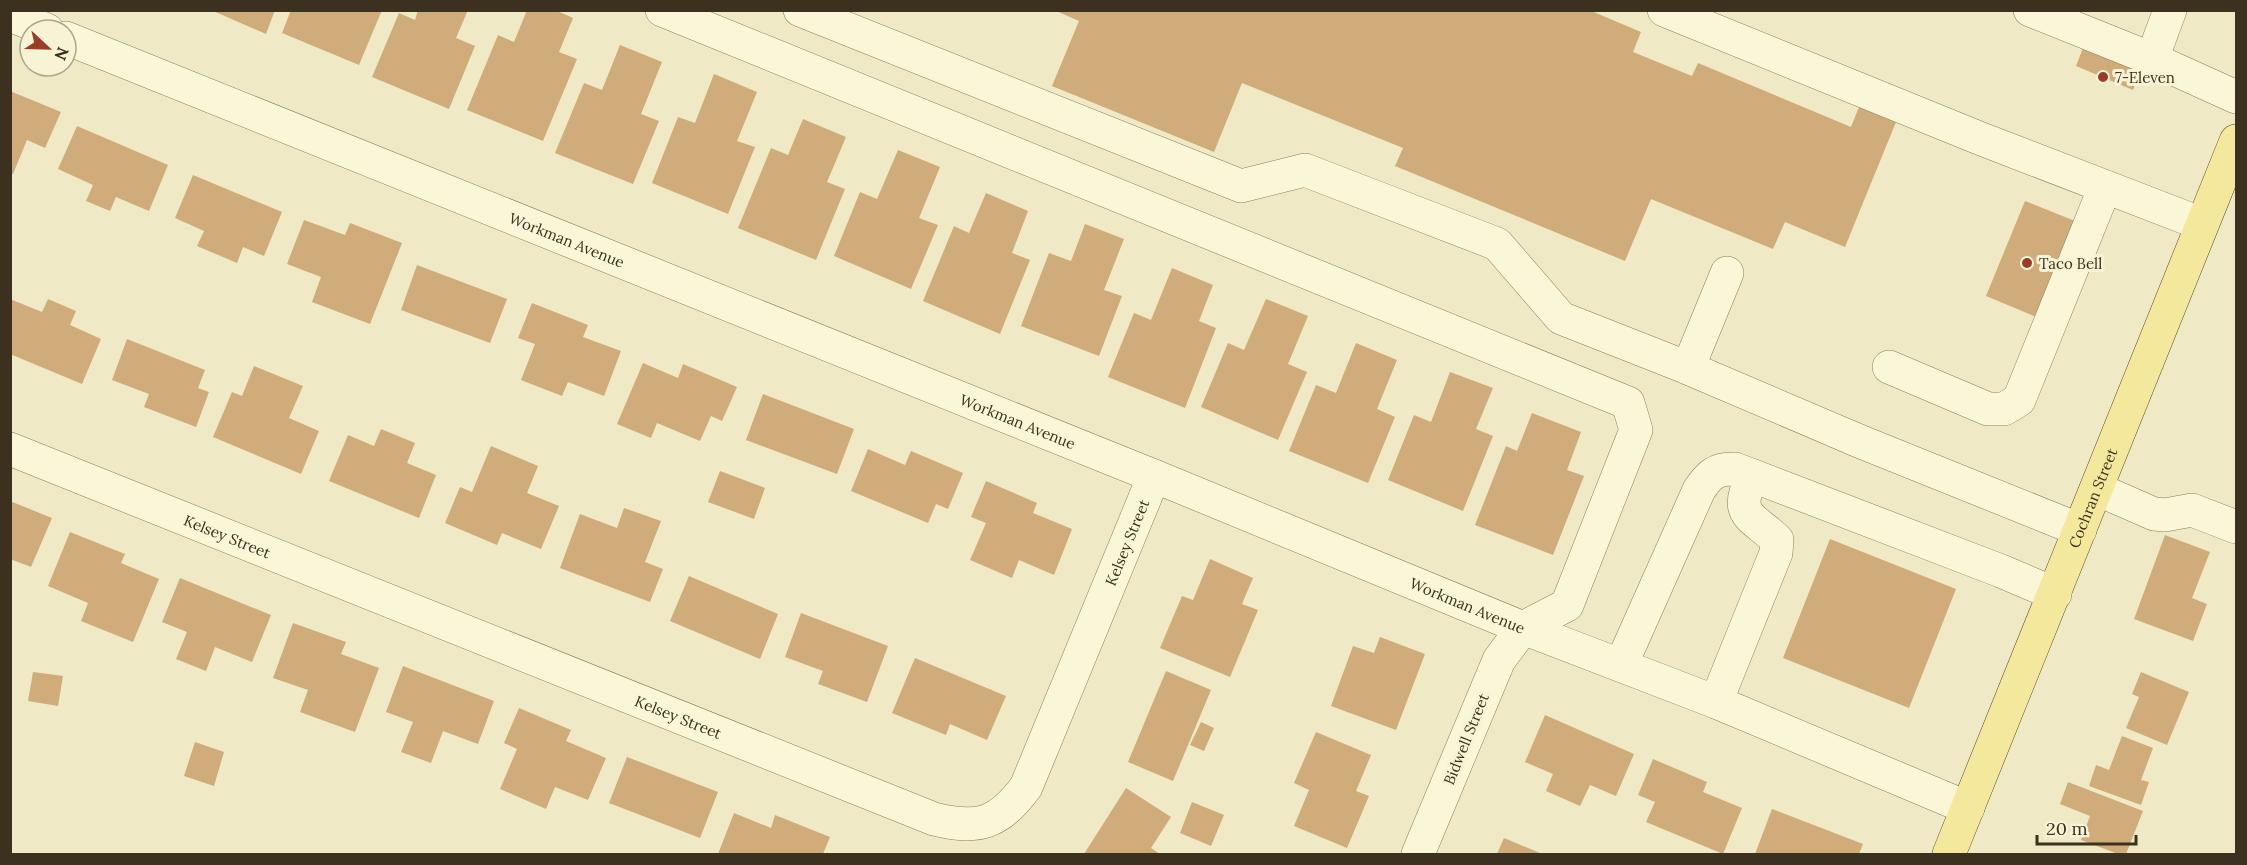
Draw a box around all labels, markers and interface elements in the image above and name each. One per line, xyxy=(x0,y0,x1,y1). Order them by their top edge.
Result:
north arrow xyxy=(18,18,78,78)
text: N xyxy=(50,44,73,63)
place label: 7-Eleven xyxy=(2115,68,2175,87)
marker: 7-Eleven xyxy=(2096,70,2110,84)
street label: Workman Avenue xyxy=(506,208,627,271)
place label: Taco Bell xyxy=(2039,254,2102,273)
marker: Taco Bell xyxy=(2020,256,2034,270)
street label: Workman Avenue xyxy=(957,389,1078,453)
street label: Cochran Street xyxy=(2064,445,2121,551)
street label: Kelsey Street xyxy=(1100,496,1153,588)
street label: Kelsey Street xyxy=(181,510,274,562)
street label: Workman Avenue xyxy=(1407,573,1528,637)
street label: Bidwell Street xyxy=(1439,690,1493,787)
street label: Kelsey Street xyxy=(632,691,725,743)
scale bar xyxy=(2037,808,2136,846)
text: 20 m xyxy=(2046,817,2088,840)

